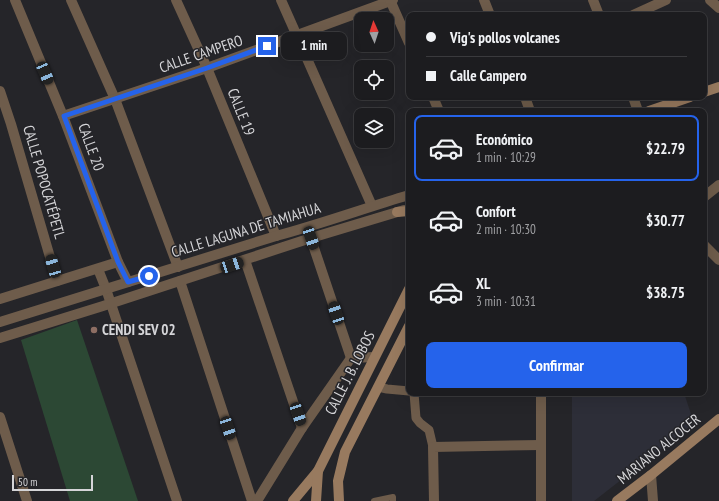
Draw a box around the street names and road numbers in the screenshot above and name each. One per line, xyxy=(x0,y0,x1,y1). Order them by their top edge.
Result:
street label: CALLE CAMPERO xyxy=(157,30,245,77)
street label: CALLE 19 xyxy=(223,85,259,138)
street label: CALLE 20 xyxy=(74,120,109,173)
street label: CALLE POPOCATÉPETL xyxy=(19,123,70,242)
street label: CALLE LAGUNA DE TAMIAHUA xyxy=(169,198,324,261)
street label: CALLE J. B. LOBOS xyxy=(320,328,379,418)
street label: MARIANO ALCOCER xyxy=(613,409,704,488)

